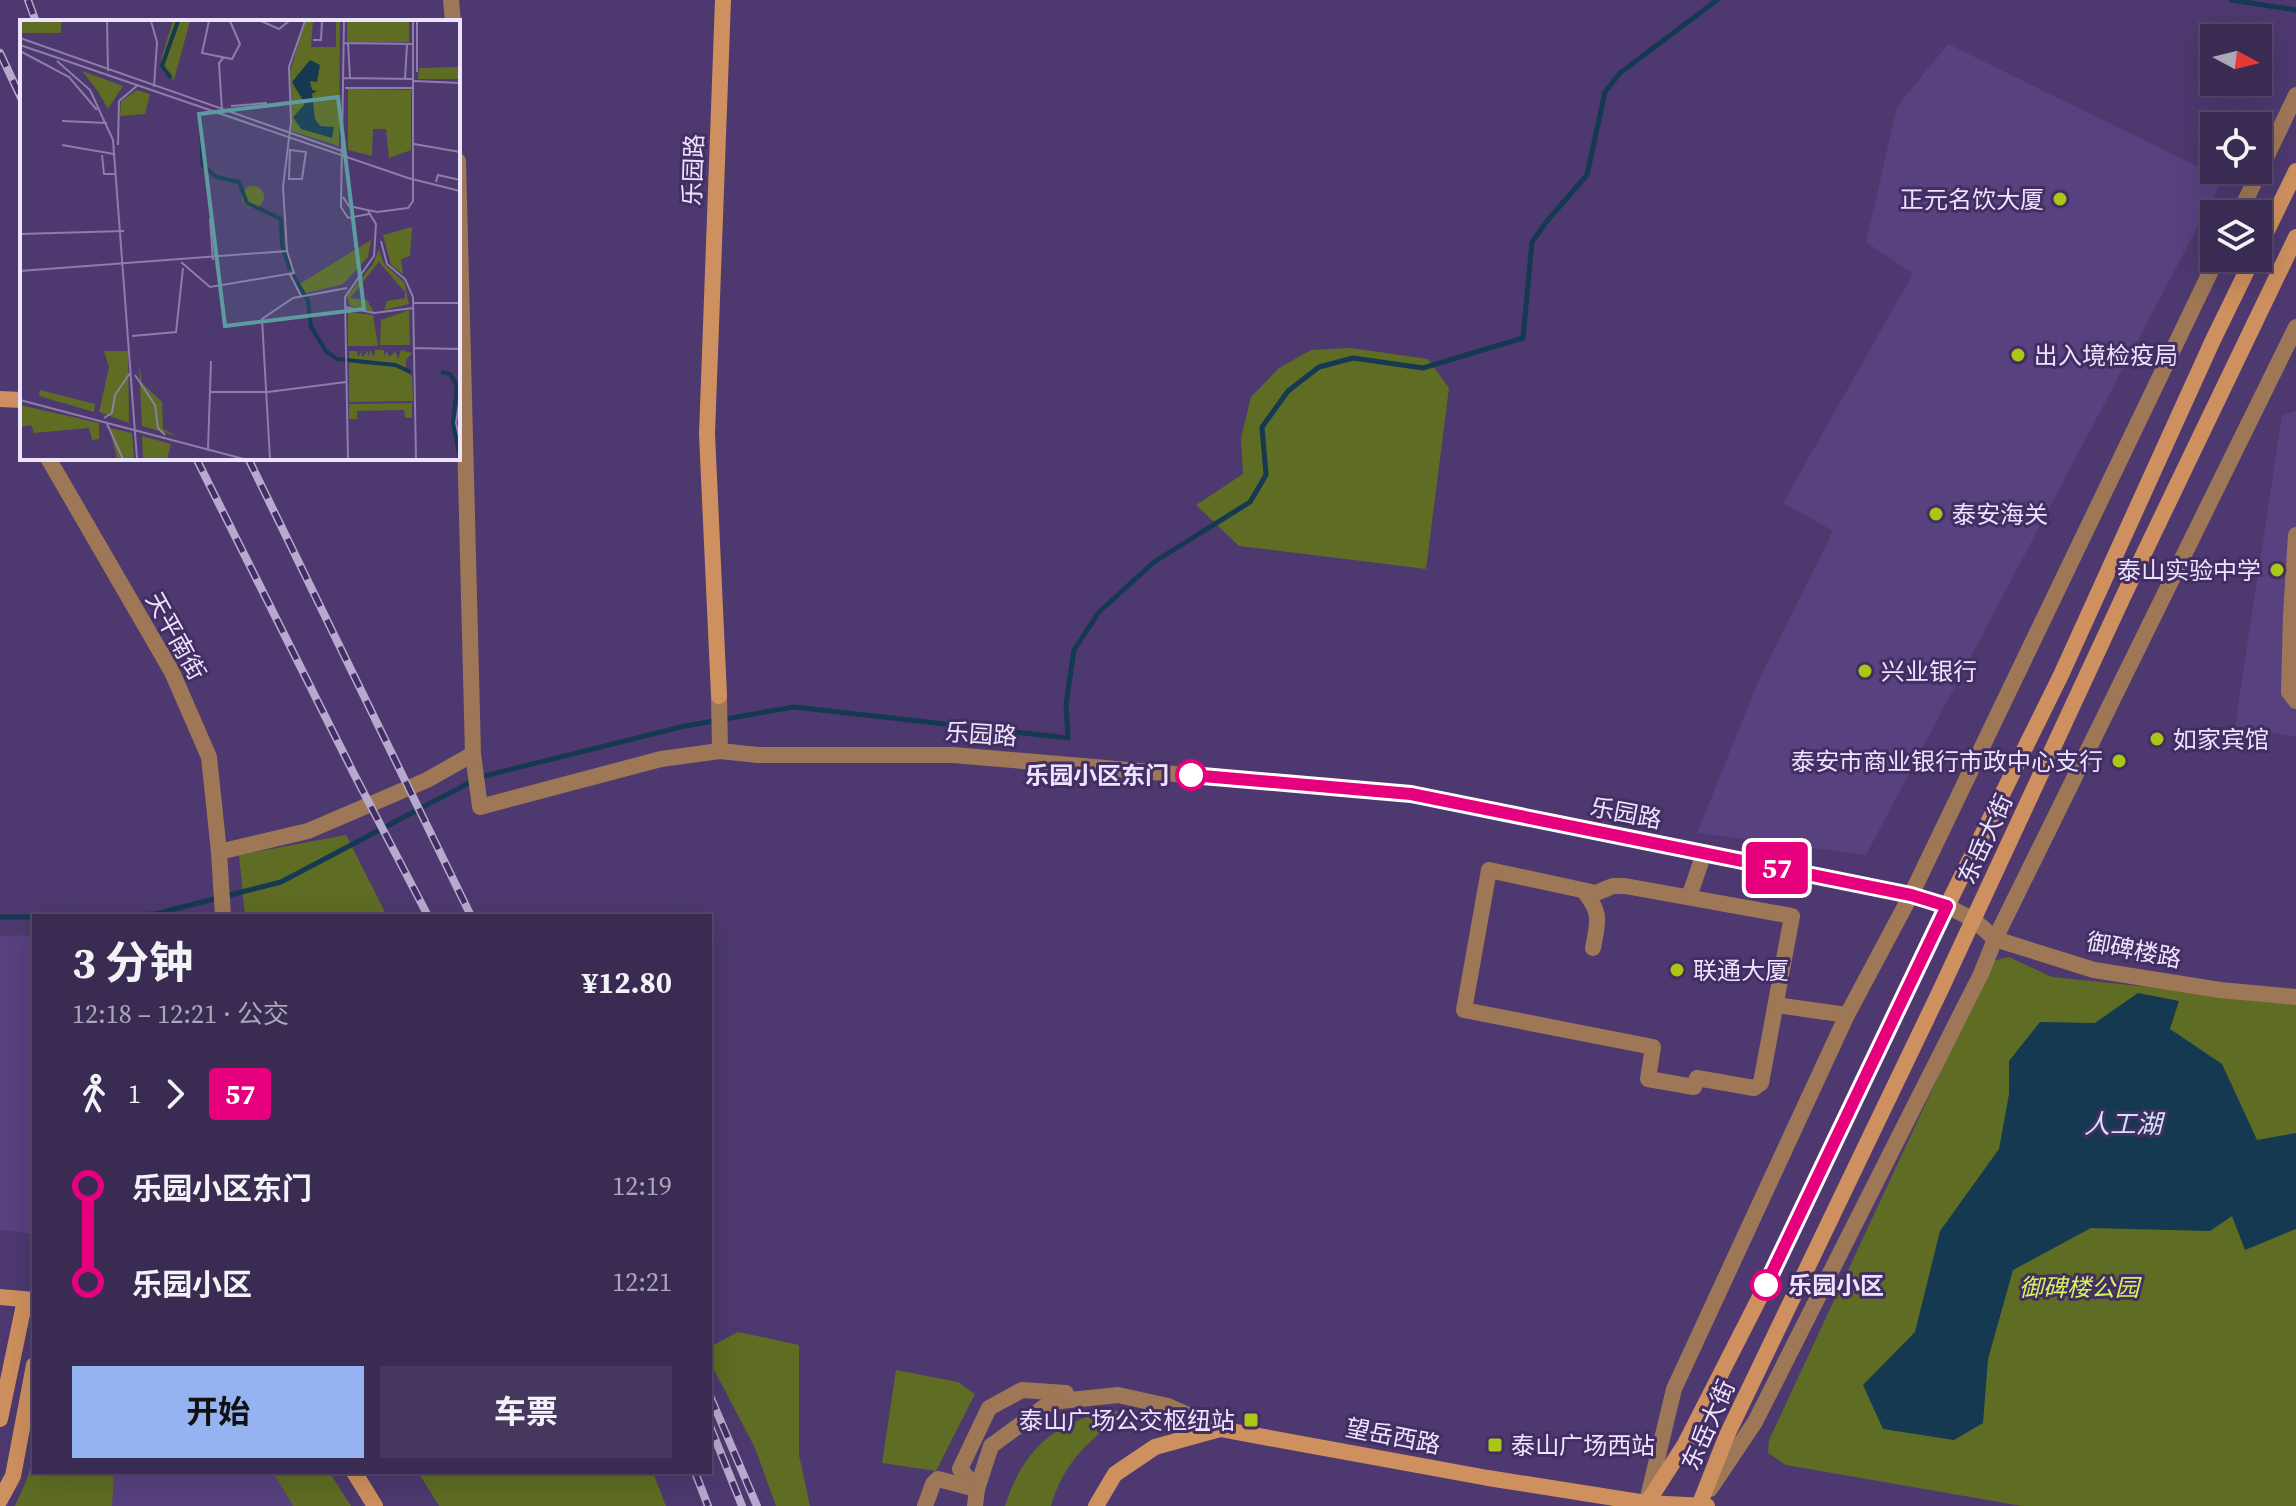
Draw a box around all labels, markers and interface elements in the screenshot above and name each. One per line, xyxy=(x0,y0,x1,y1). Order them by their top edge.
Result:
inset map xyxy=(20,20,460,460)
north arrow xyxy=(2200,24,2272,96)
map controls xyxy=(2200,24,2272,272)
button: locate xyxy=(2200,112,2272,184)
street label: 乐园路 xyxy=(675,133,711,207)
place label: 正元名饮大厦 xyxy=(1900,183,2044,216)
marker: 正元名饮大厦 xyxy=(2051,190,2069,208)
button: layers xyxy=(2200,200,2272,272)
place label: 出入境检疫局 xyxy=(2034,339,2178,372)
marker: 出入境检疫局 xyxy=(2009,346,2027,364)
place label: 泰安海关 xyxy=(1952,498,2048,531)
marker: 泰安海关 xyxy=(1927,505,1945,523)
place label: 泰山实验中学 xyxy=(2117,554,2261,587)
marker: 泰山实验中学 xyxy=(2268,561,2286,579)
street label: 天平南街 xyxy=(138,586,214,686)
place label: 兴业银行 xyxy=(1881,655,1977,688)
marker: 兴业银行 xyxy=(1856,662,1874,680)
street label: 乐园路 xyxy=(944,715,1018,753)
place label: 如家宾馆 xyxy=(2173,723,2269,756)
marker: 如家宾馆 xyxy=(2148,730,2166,748)
place label: 泰安市商业银行市政中心支行 xyxy=(1791,745,2103,778)
marker: 泰安市商业银行市政中心支行 xyxy=(2110,752,2128,770)
place label: 乐园小区东门 xyxy=(1025,759,1169,792)
marker: 乐园小区东门 xyxy=(1176,760,1206,790)
street label: 东岳大街 xyxy=(1950,789,2020,889)
street label: 乐园路 xyxy=(1588,790,1664,836)
line badge: 57 xyxy=(1741,842,1813,894)
text: 57 xyxy=(1762,849,1792,887)
street label: 御碑楼路 xyxy=(2084,925,2184,975)
text: 3 分钟 xyxy=(72,932,193,993)
place label: 联通大厦 xyxy=(1693,954,1789,987)
marker: 联通大厦 xyxy=(1668,961,1686,979)
text: ¥12.80 xyxy=(582,962,672,1003)
text: 12:18 – 12:21 · 公交 xyxy=(72,996,289,1032)
icon: walk xyxy=(72,1072,116,1116)
icon: forward xyxy=(153,1072,197,1116)
text: 57 xyxy=(225,1075,255,1113)
text: 1 xyxy=(128,1076,141,1112)
water label: 人工湖 xyxy=(2084,1106,2166,1142)
text: 乐园小区东门 xyxy=(132,1168,312,1209)
text: 12:19 xyxy=(612,1168,672,1204)
text: 乐园小区 xyxy=(132,1264,252,1305)
text: 12:21 xyxy=(612,1264,672,1300)
place label: 乐园小区 xyxy=(1788,1269,1884,1302)
marker: 乐园小区 xyxy=(1751,1270,1781,1300)
park label: 御碑楼公园 xyxy=(2019,1271,2142,1304)
button: 开始 xyxy=(72,1366,364,1458)
button: 车票 xyxy=(380,1366,672,1458)
street label: 东岳大街 xyxy=(1673,1374,1743,1476)
place label: 泰山广场公交枢纽站 xyxy=(1019,1404,1235,1437)
marker: 泰山广场公交枢纽站 xyxy=(1242,1411,1260,1429)
street label: 望岳西路 xyxy=(1343,1411,1443,1461)
place label: 泰山广场西站 xyxy=(1511,1429,1655,1462)
marker: 泰山广场西站 xyxy=(1486,1436,1504,1454)

